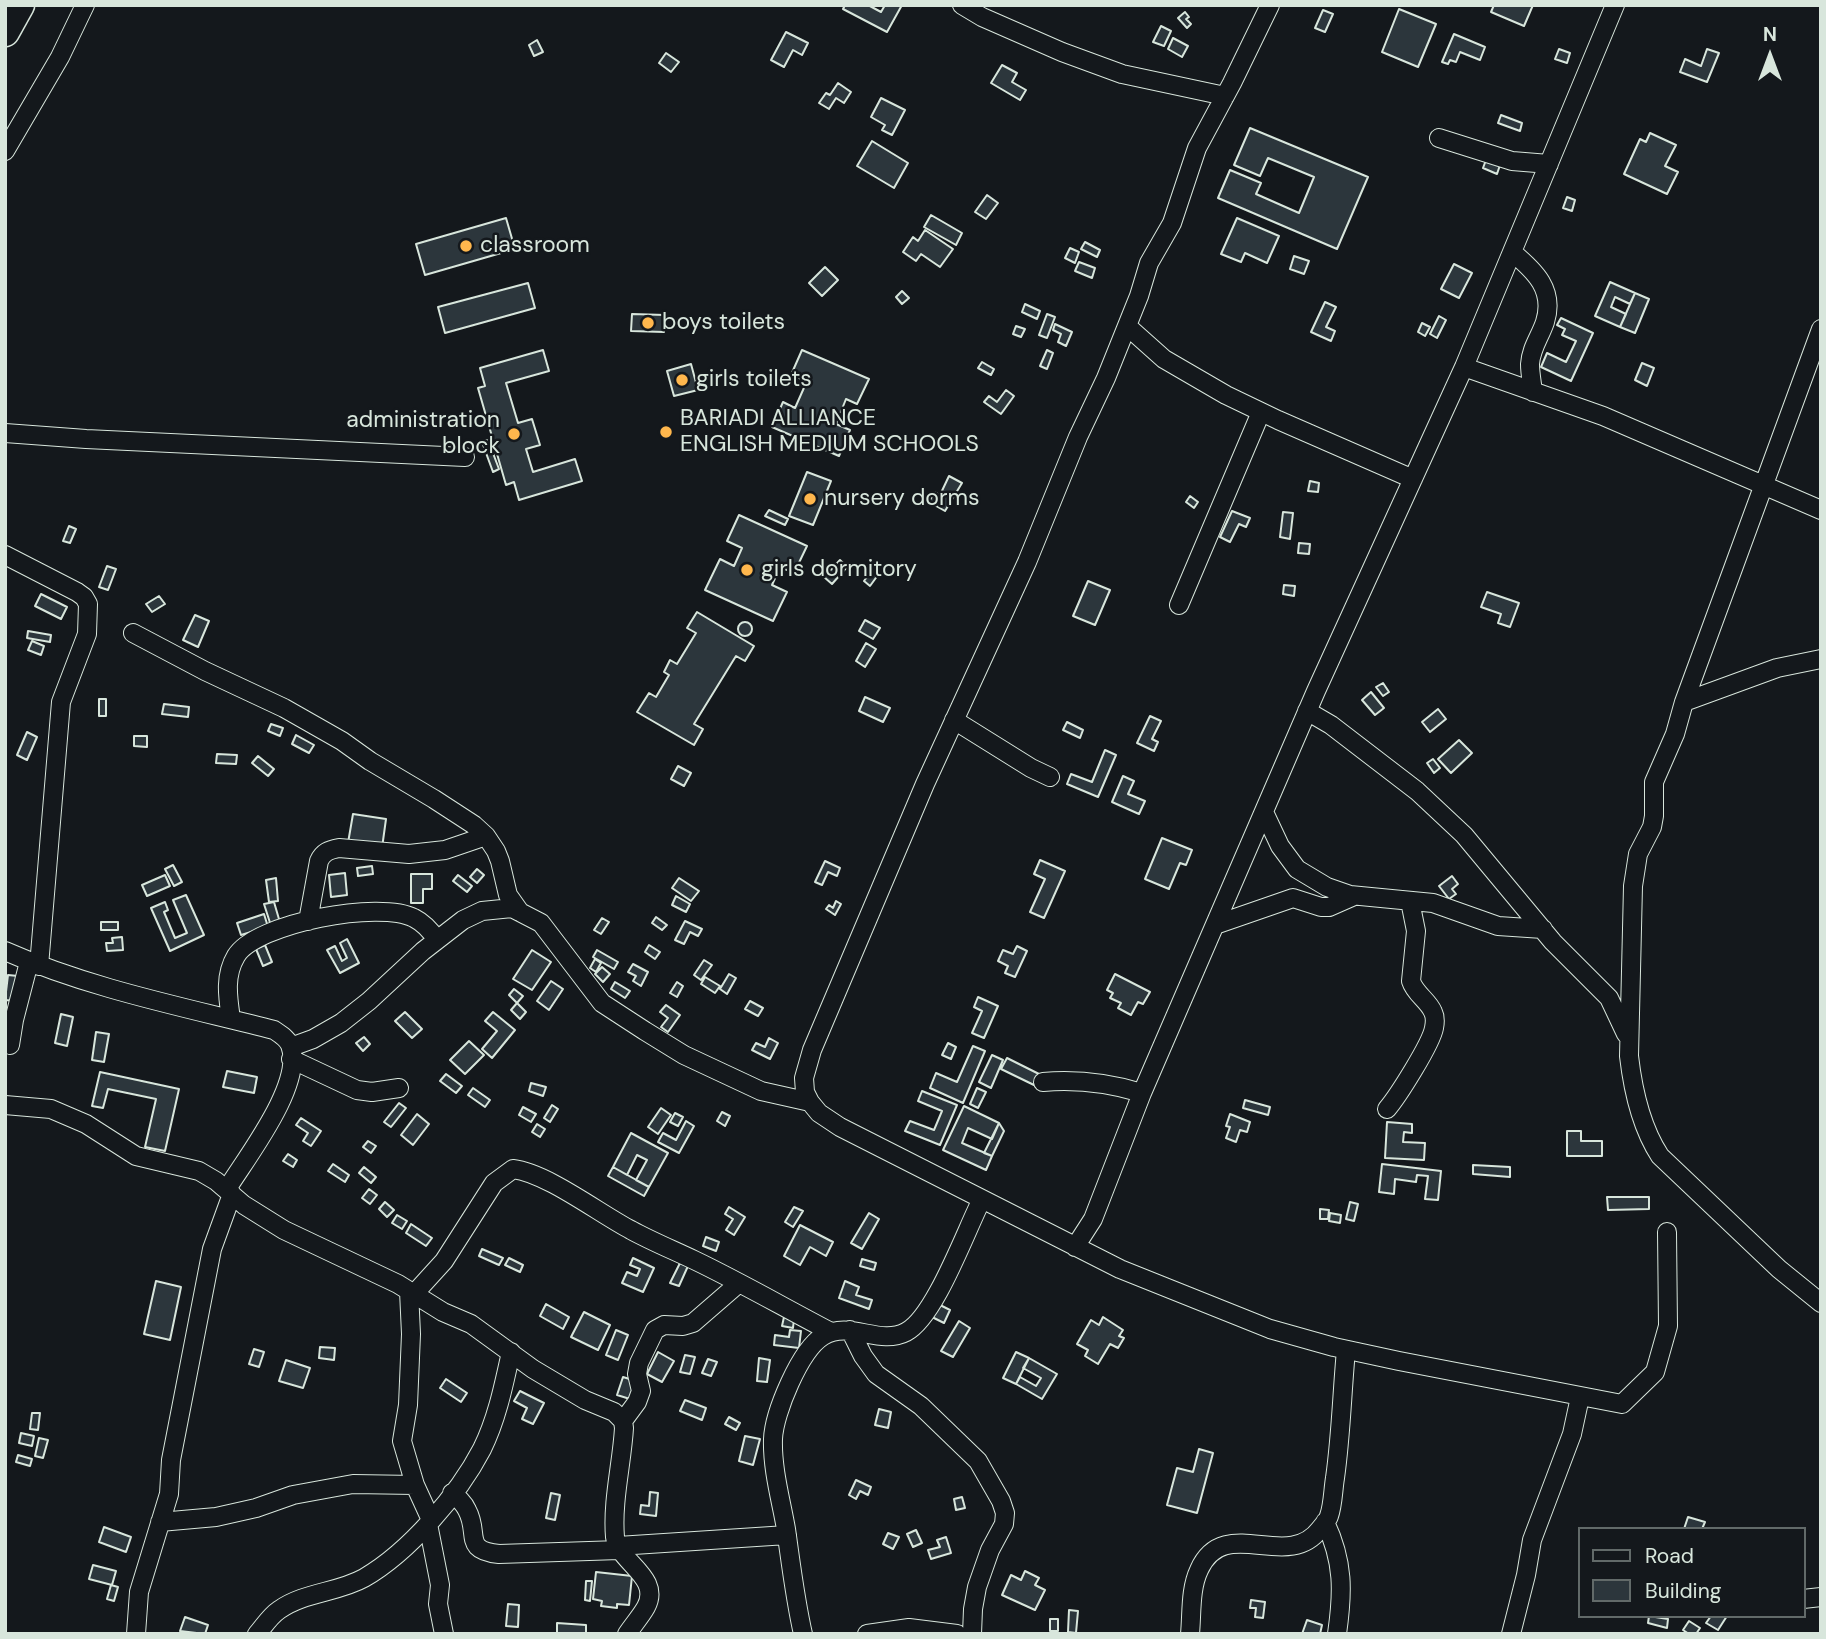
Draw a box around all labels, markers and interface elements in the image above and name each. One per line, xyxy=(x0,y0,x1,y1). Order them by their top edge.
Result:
north arrow xyxy=(1735,21,1805,91)
text: N xyxy=(1763,22,1777,47)
place label: classroom xyxy=(480,232,590,260)
marker: classroom xyxy=(458,238,474,254)
place label: boys toilets xyxy=(662,309,785,337)
marker: boys toilets xyxy=(640,315,656,331)
place label: girls toilets xyxy=(696,366,812,394)
marker: girls toilets xyxy=(674,372,690,388)
place label: BARIADI ALLIANCE ENGLISH MEDIUM SCHOOLS xyxy=(680,405,979,459)
place label: administration block xyxy=(346,407,500,461)
marker: BARIADI ALLIANCE ENGLISH MEDIUM SCHOOLS xyxy=(658,424,674,440)
marker: administration block xyxy=(506,426,522,442)
place label: nursery dorms xyxy=(824,485,980,513)
marker: nursery dorms xyxy=(802,491,818,507)
place label: girls dormitory xyxy=(761,556,917,584)
marker: girls dormitory xyxy=(739,562,755,578)
legend xyxy=(1577,1527,1805,1618)
text: Road xyxy=(1645,1542,1694,1570)
text: Building xyxy=(1645,1577,1721,1605)

